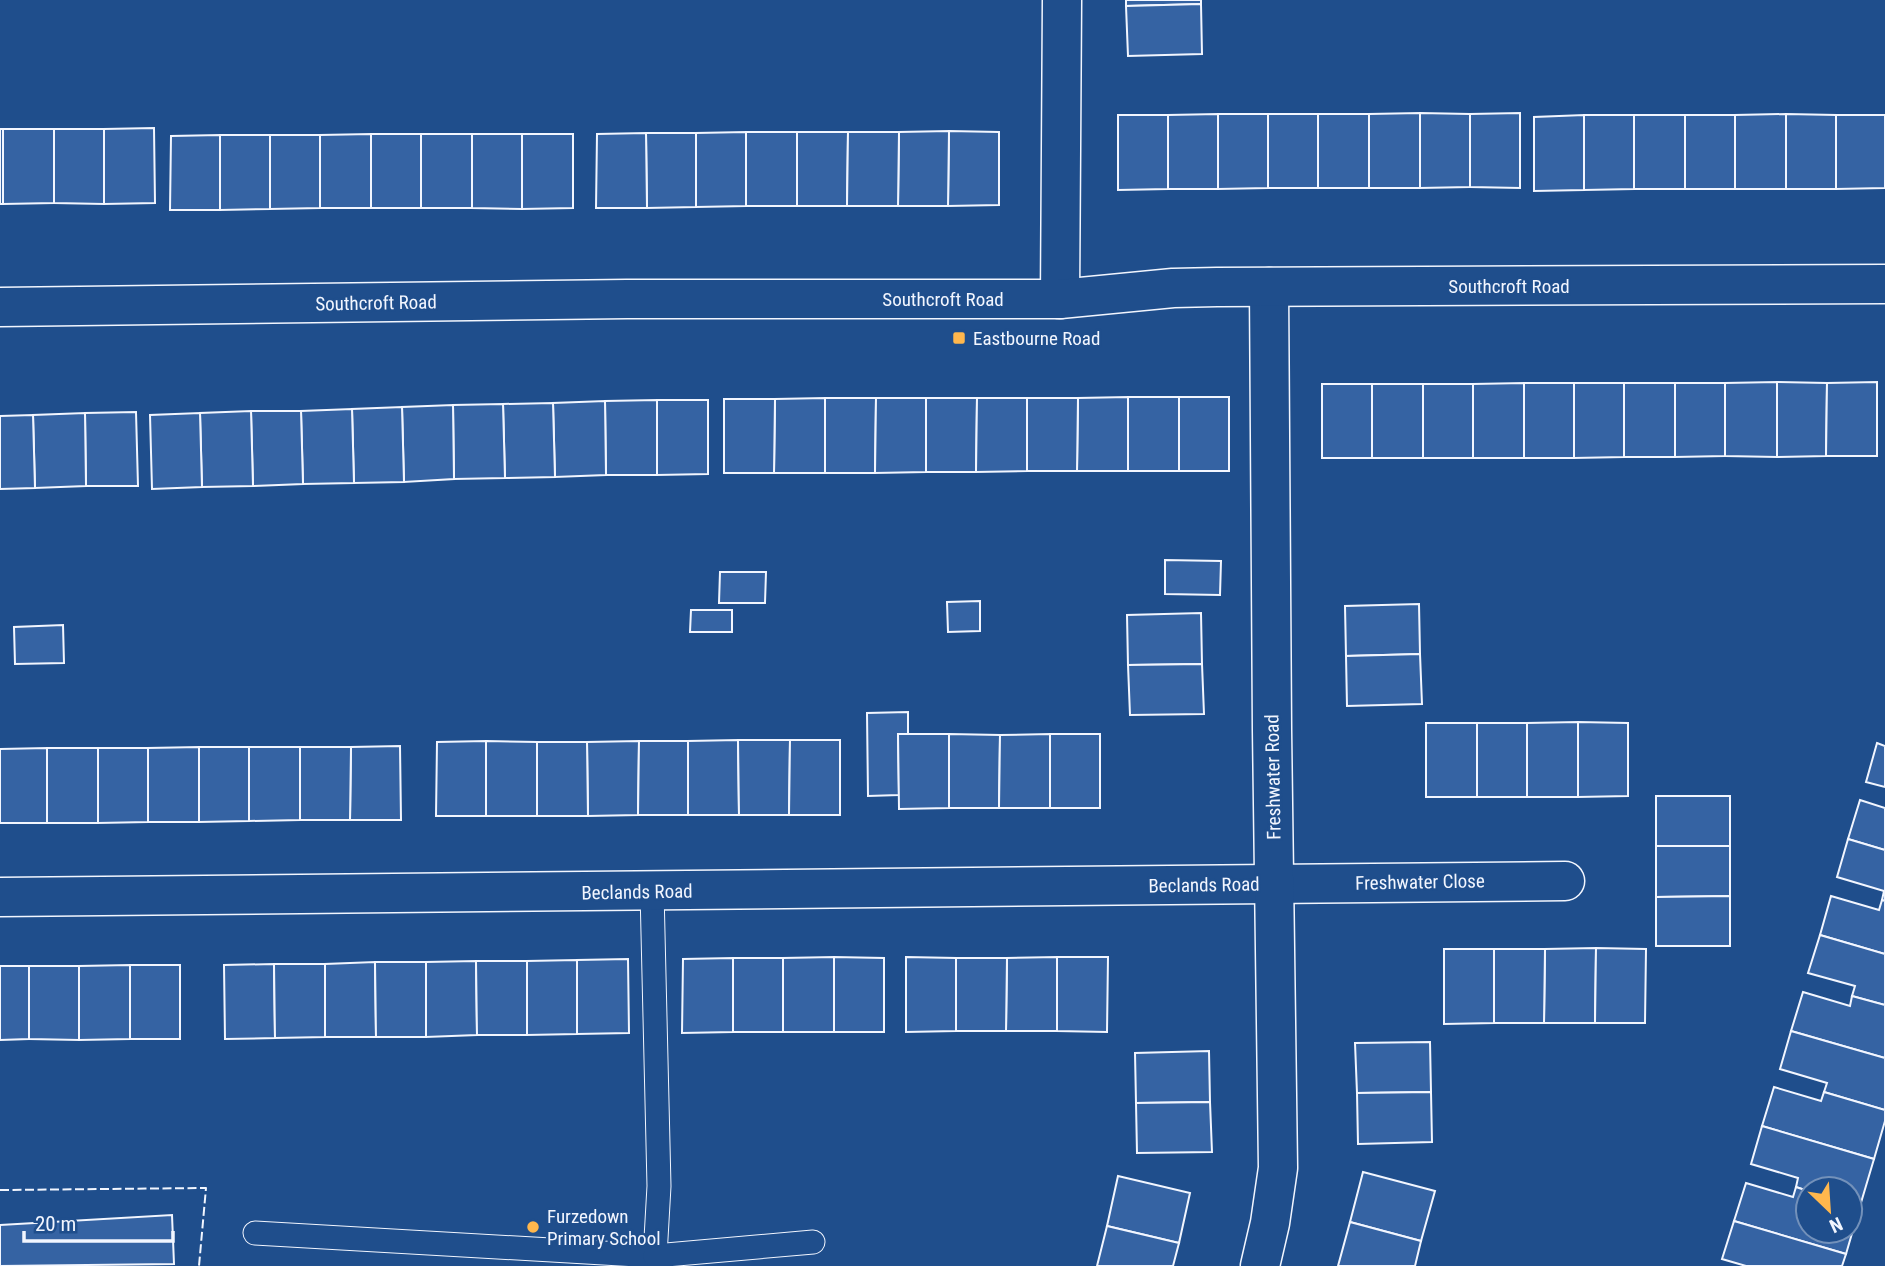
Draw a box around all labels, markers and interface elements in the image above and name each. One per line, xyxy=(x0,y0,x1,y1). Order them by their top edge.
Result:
street label: Southcroft Road xyxy=(1448,275,1570,298)
street label: Southcroft Road xyxy=(882,288,1004,311)
street label: Southcroft Road xyxy=(315,290,437,316)
place label: Eastbourne Road xyxy=(973,327,1100,350)
marker: Eastbourne Road xyxy=(951,330,967,346)
street label: Freshwater Road xyxy=(1260,714,1286,840)
street label: Freshwater Close xyxy=(1355,869,1485,895)
street label: Beclands Road xyxy=(1148,873,1260,897)
street label: Beclands Road xyxy=(581,880,693,904)
north arrow xyxy=(1794,1175,1864,1245)
scale bar xyxy=(24,1200,173,1244)
place label: Furzedown Primary School xyxy=(547,1205,661,1250)
text: 20 m xyxy=(35,1212,76,1236)
text: N xyxy=(1826,1212,1846,1238)
marker: Furzedown Primary School xyxy=(525,1219,541,1235)

